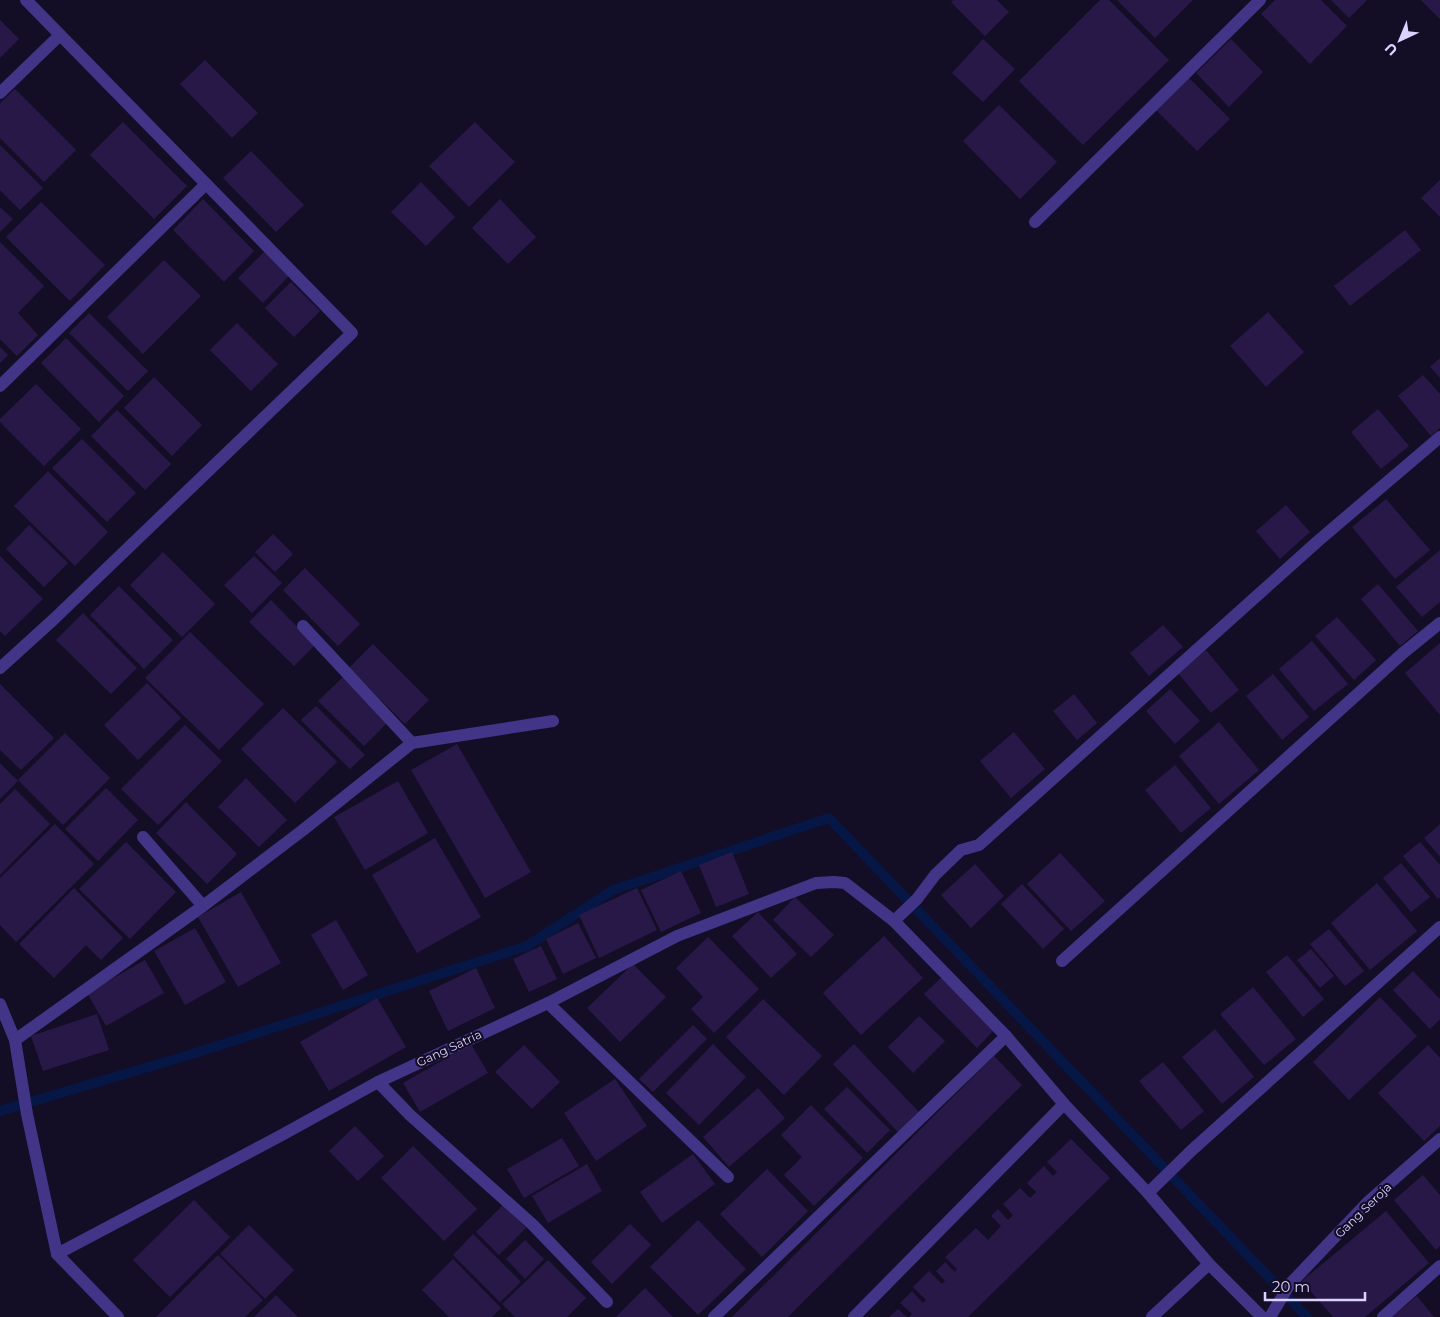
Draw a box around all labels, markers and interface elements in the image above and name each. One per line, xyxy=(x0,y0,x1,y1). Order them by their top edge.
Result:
north arrow xyxy=(1375,15,1425,65)
text: U xyxy=(1381,39,1401,60)
street label: Gang Satria xyxy=(414,1026,484,1070)
street label: Gang Seroja xyxy=(1332,1179,1394,1241)
scale bar xyxy=(1265,1270,1365,1302)
text: 20 m xyxy=(1272,1277,1310,1296)

